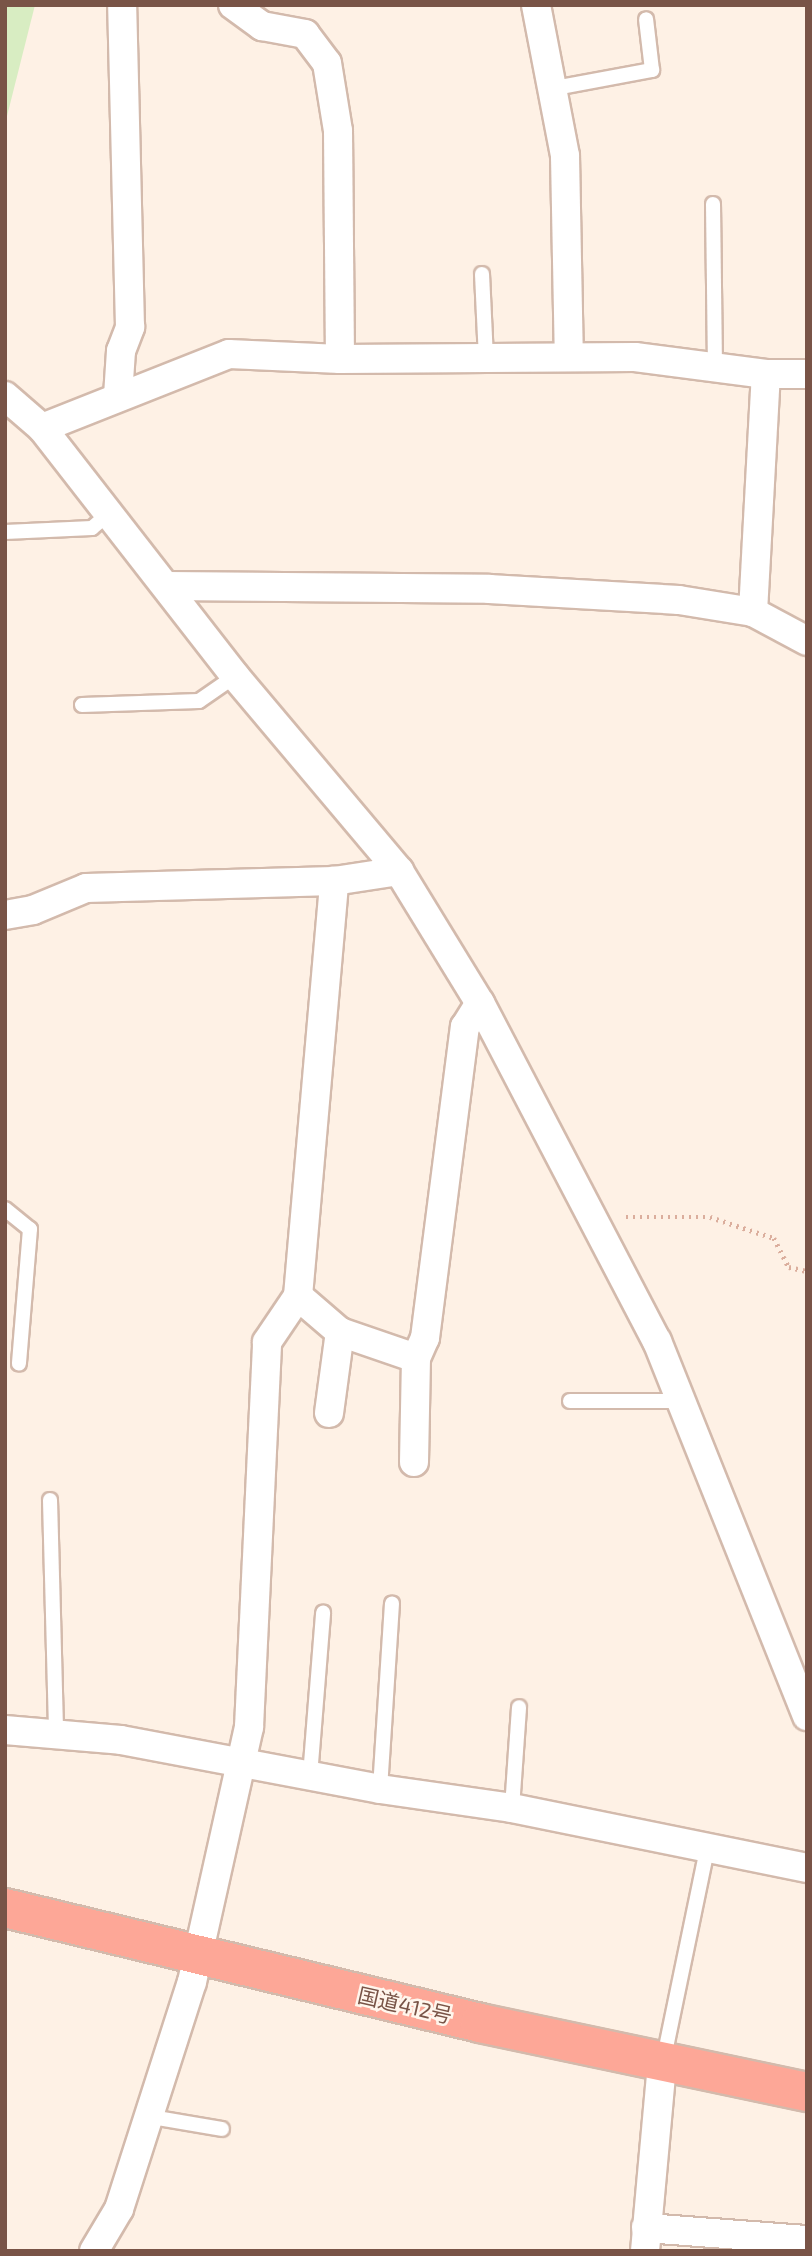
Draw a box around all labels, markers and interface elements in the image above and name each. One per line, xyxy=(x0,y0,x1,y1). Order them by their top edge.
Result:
street label: 国道412号 xyxy=(355,1982,455,2028)

